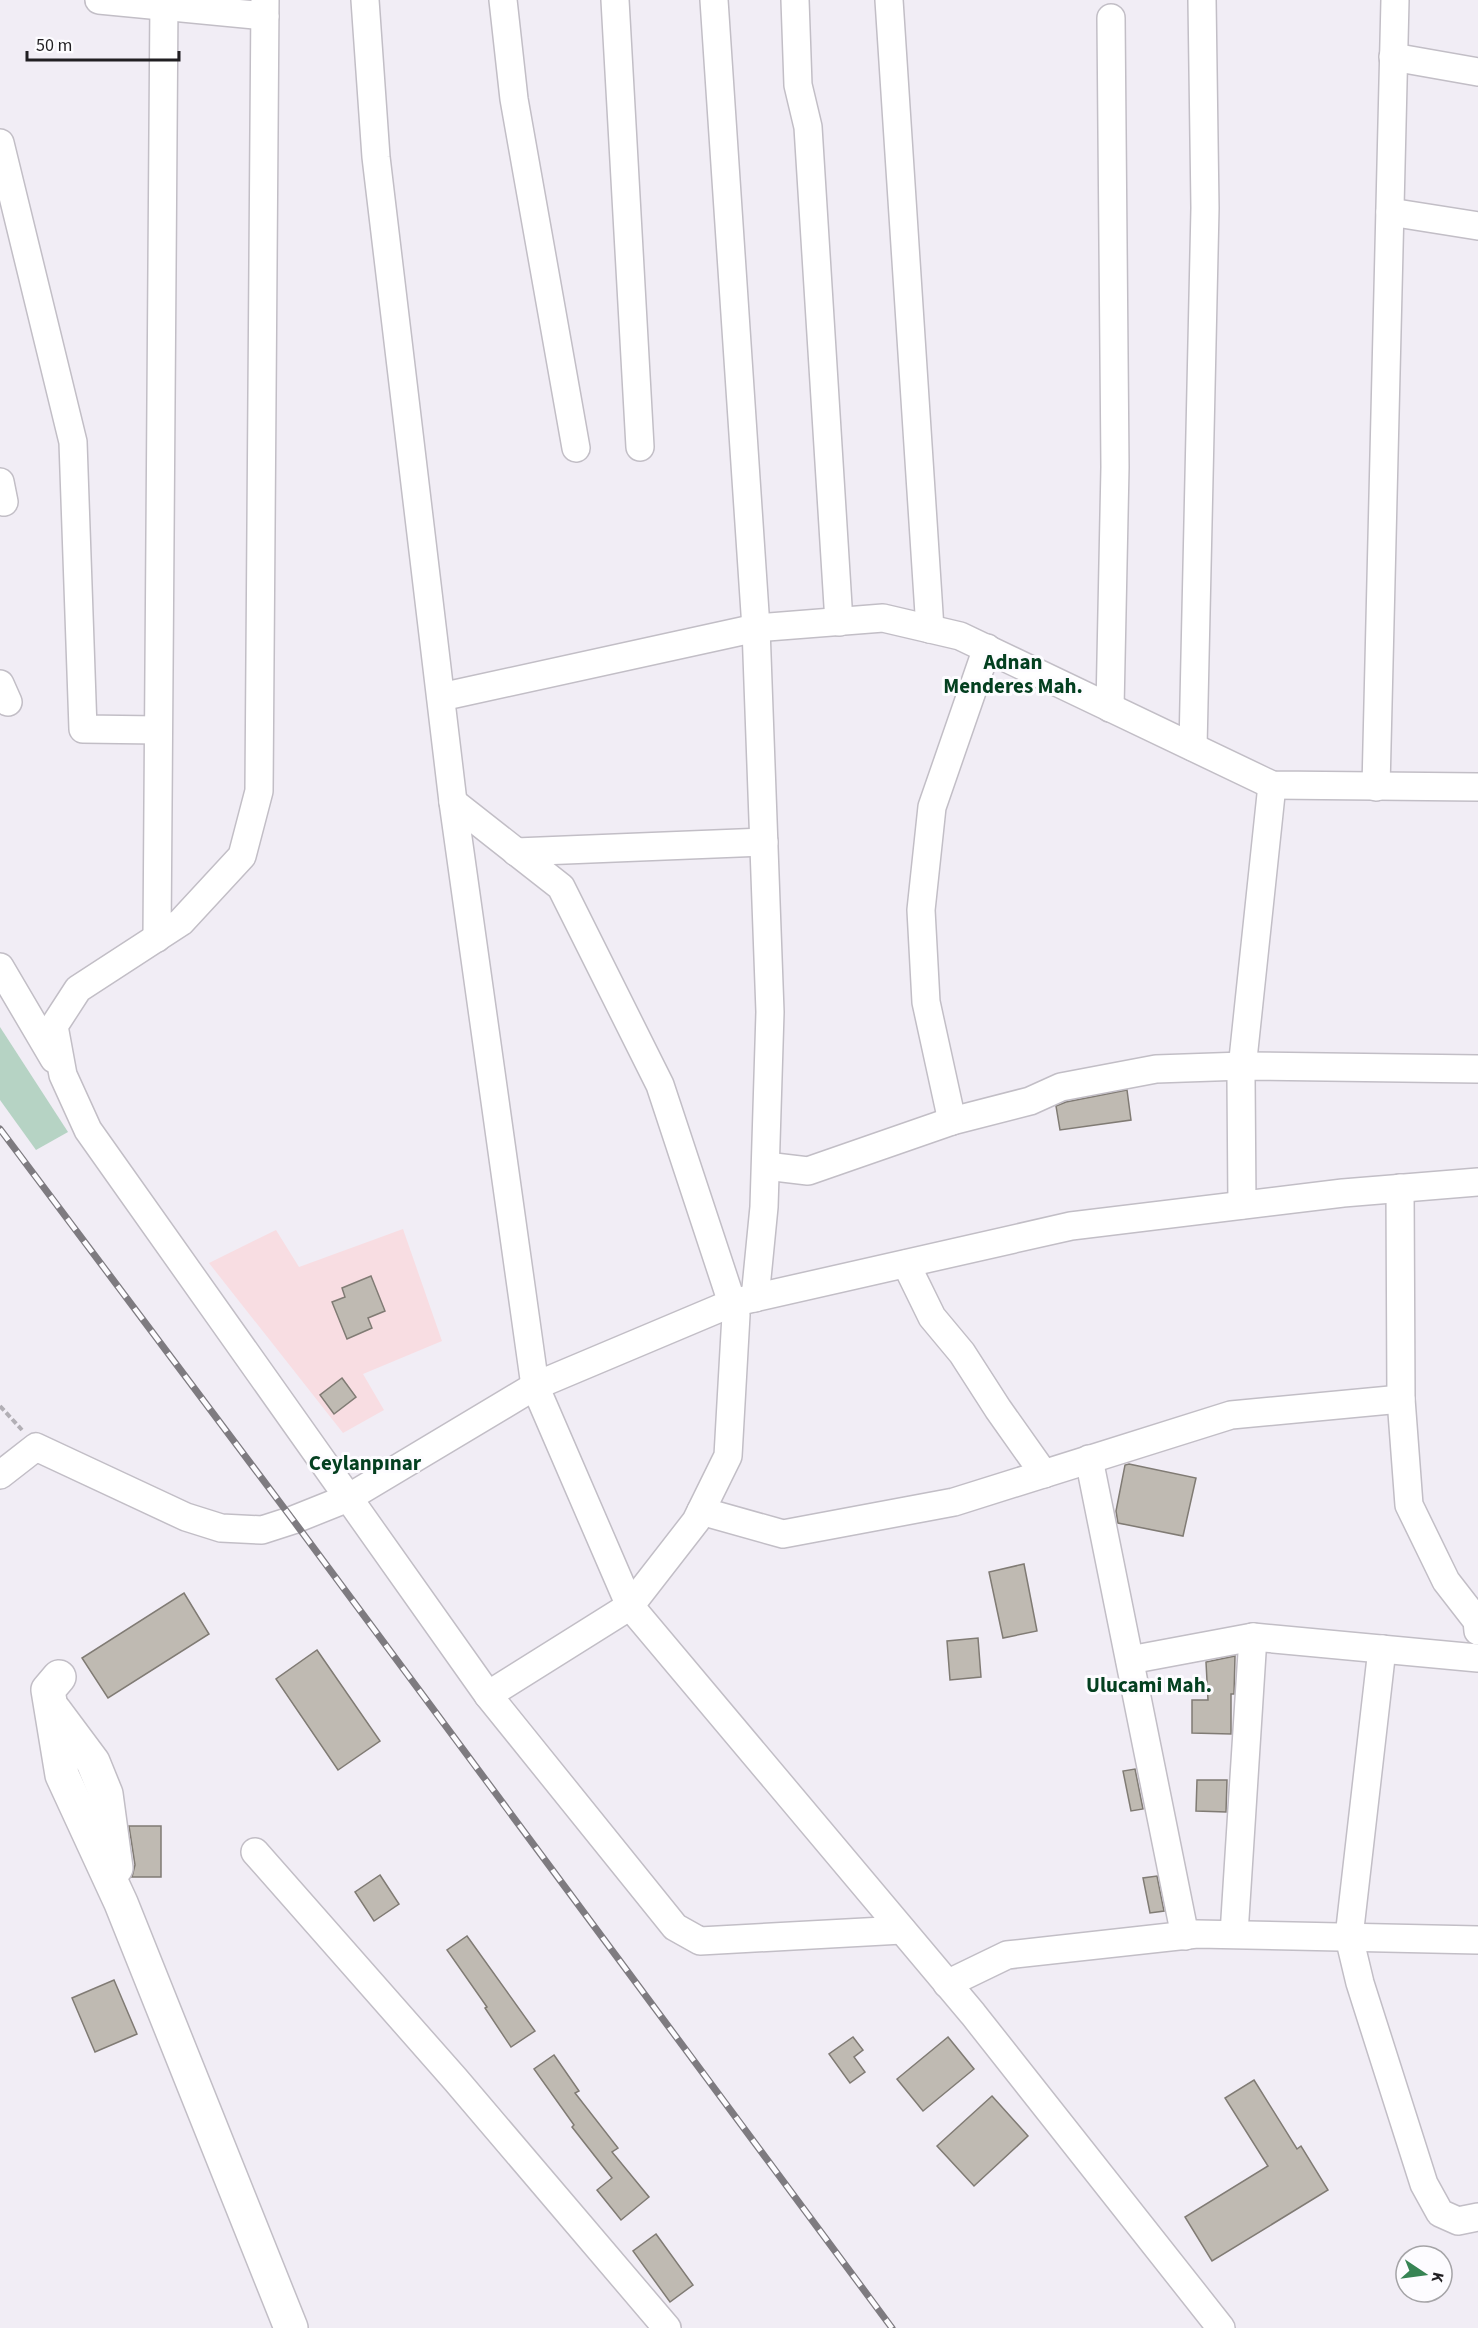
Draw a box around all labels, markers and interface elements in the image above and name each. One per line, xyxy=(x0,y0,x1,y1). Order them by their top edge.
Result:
scale bar xyxy=(27,24,178,62)
text: 50 m xyxy=(36,33,72,58)
district label: Adnan Menderes Mah. xyxy=(943,647,1083,701)
district label: Ceylanpınar xyxy=(309,1448,422,1478)
district label: Ulucami Mah. xyxy=(1086,1670,1212,1700)
north arrow xyxy=(1394,2244,1454,2304)
text: K xyxy=(1426,2270,1449,2285)

